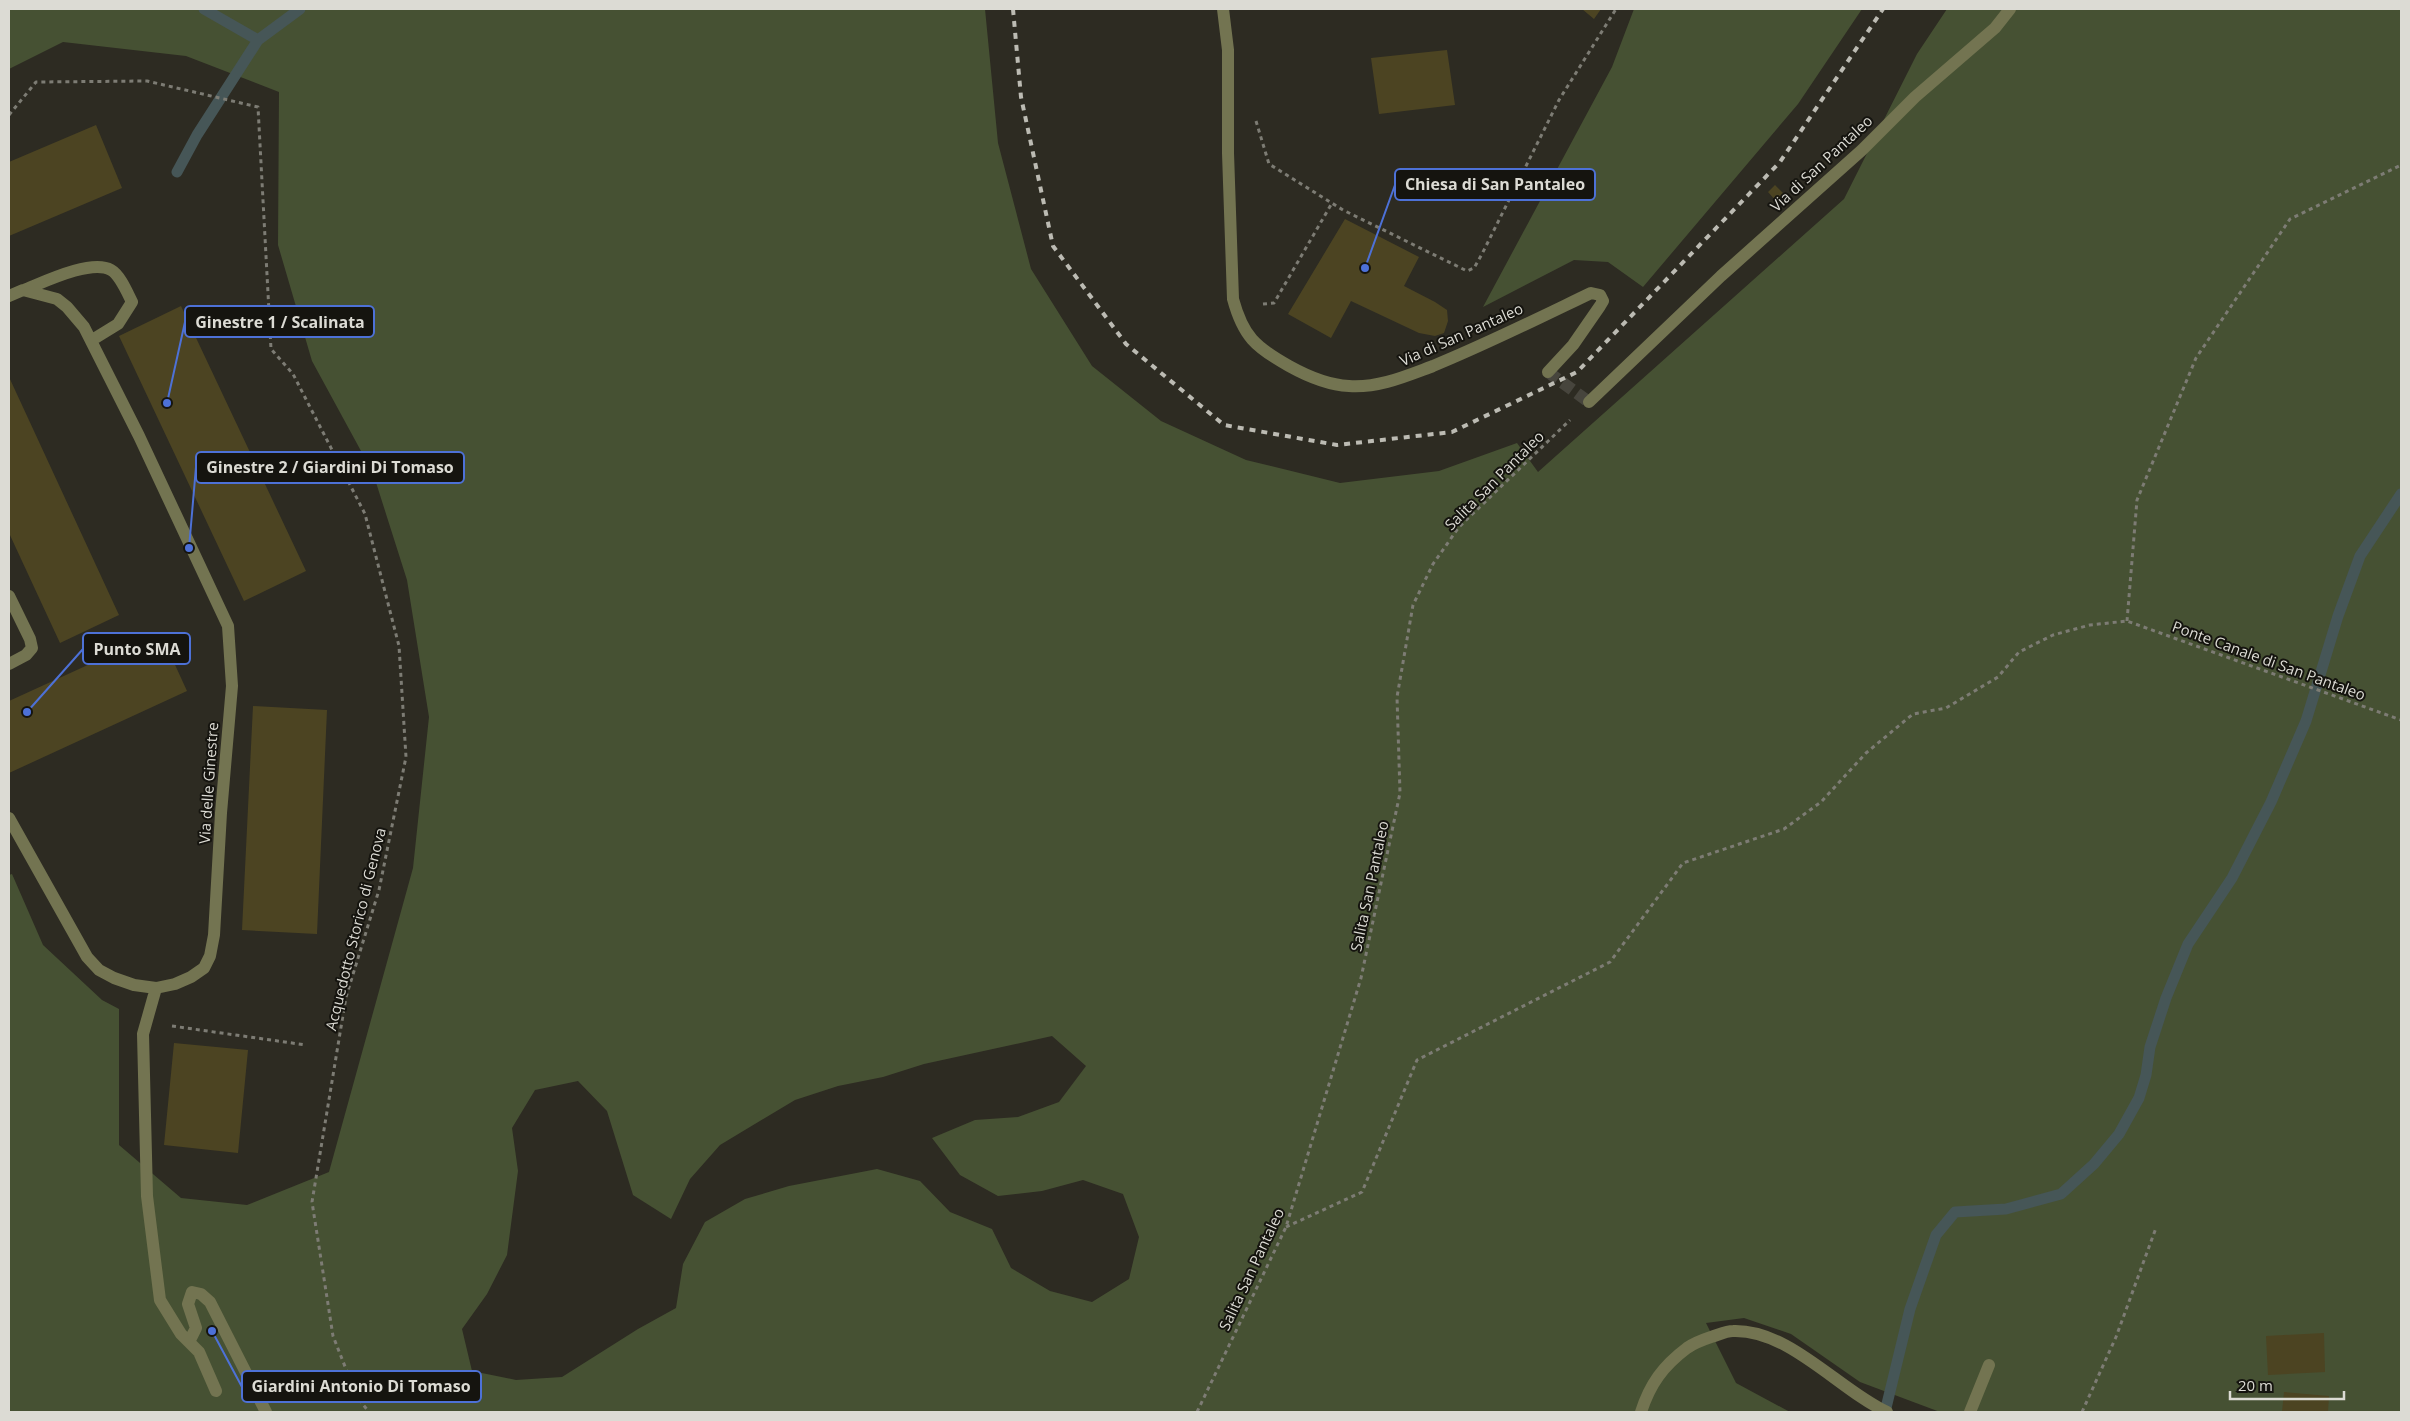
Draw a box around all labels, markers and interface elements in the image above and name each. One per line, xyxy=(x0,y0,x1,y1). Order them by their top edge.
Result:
street label: Via di San Pantaleo xyxy=(1766,110,1876,216)
callout: Chiesa di San Pantaleo xyxy=(1395,169,1595,200)
text: Chiesa di San Pantaleo xyxy=(1405,173,1585,195)
street label: Via di San Pantaleo xyxy=(1396,298,1526,370)
callout: Ginestre 1 / Scalinata xyxy=(185,306,374,337)
text: Ginestre 1 / Scalinata xyxy=(195,311,365,333)
street label: Salita San Pantaleo xyxy=(1440,426,1548,534)
callout: Ginestre 2 / Giardini Di Tomaso xyxy=(196,452,464,483)
text: Ginestre 2 / Giardini Di Tomaso xyxy=(206,456,454,478)
street label: Ponte Canale di San Pantaleo xyxy=(2170,616,2368,704)
callout: Punto SMA xyxy=(83,633,190,664)
text: Punto SMA xyxy=(93,638,181,660)
street label: Via delle Ginestre xyxy=(194,722,222,844)
street label: Salita San Pantaleo xyxy=(1345,819,1393,953)
street label: Acquedotto Storico di Genova xyxy=(320,826,390,1032)
street label: Salita San Pantaleo xyxy=(1214,1205,1288,1333)
scale bar xyxy=(2230,1368,2344,1400)
callout: Giardini Antonio Di Tomaso xyxy=(242,1371,481,1402)
text: Giardini Antonio Di Tomaso xyxy=(251,1375,471,1397)
text: 20 m xyxy=(2238,1375,2273,1395)

